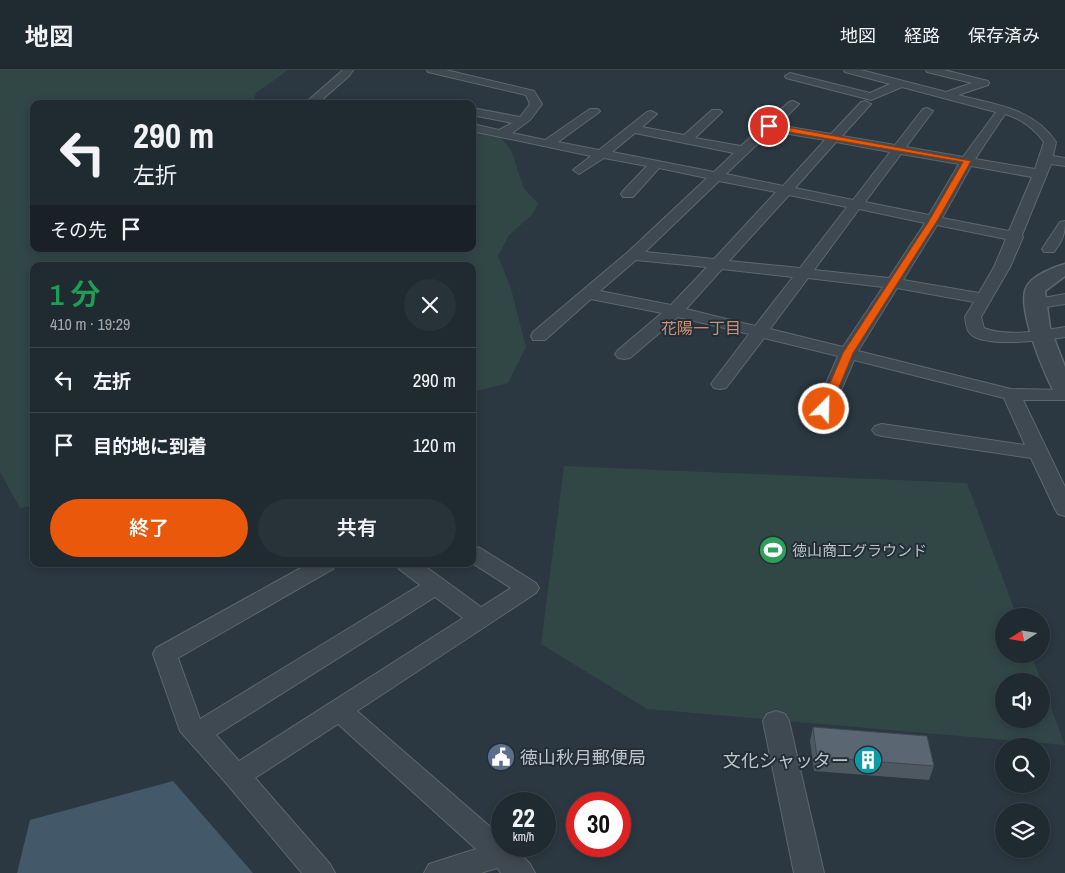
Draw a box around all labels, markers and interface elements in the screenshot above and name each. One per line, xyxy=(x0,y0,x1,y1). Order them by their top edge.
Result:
text: 地図 xyxy=(25,20,73,52)
text: 地図 xyxy=(840,23,876,48)
text: 経路 xyxy=(904,23,940,48)
text: 保存済み xyxy=(968,23,1040,48)
pin xyxy=(748,105,790,147)
text: 290 m xyxy=(133,112,214,159)
icon: arrive xyxy=(755,112,783,140)
icon: left xyxy=(50,120,115,185)
text: 左折 xyxy=(133,160,177,190)
icon: arrive xyxy=(117,215,145,243)
text: その先 xyxy=(50,217,107,243)
text: 1 分 xyxy=(50,274,101,314)
button: close xyxy=(404,279,456,331)
text: 410 m · 19:29 xyxy=(50,313,130,335)
district label: 花陽一丁目 xyxy=(661,317,741,339)
icon: left xyxy=(50,366,78,394)
text: 290 m xyxy=(413,367,456,393)
text: 左折 xyxy=(93,368,131,394)
position arrow xyxy=(797,382,849,434)
icon: arrive xyxy=(50,431,78,459)
text: 120 m xyxy=(413,432,456,458)
text: 目的地に到着 xyxy=(93,433,207,459)
button: 終了 xyxy=(50,499,248,557)
button: 共有 xyxy=(258,499,456,557)
sports icon: 徳山商工グラウンド xyxy=(758,535,788,565)
place label: 徳山商工グラウンド xyxy=(792,540,927,561)
north arrow xyxy=(995,608,1050,662)
map controls xyxy=(995,608,1050,858)
button: sound xyxy=(995,673,1050,728)
button: search xyxy=(995,738,1050,793)
public building icon: 徳山秋月郵便局 xyxy=(486,742,516,772)
place label: 徳山秋月郵便局 xyxy=(520,745,646,770)
building icon: 文化シャッター xyxy=(853,745,883,775)
place label: 文化シャッター xyxy=(723,748,849,773)
speed limit sign: 30 xyxy=(566,792,631,857)
text: 22 xyxy=(512,801,535,835)
button: layers xyxy=(995,803,1050,858)
text: km/h xyxy=(513,829,534,845)

